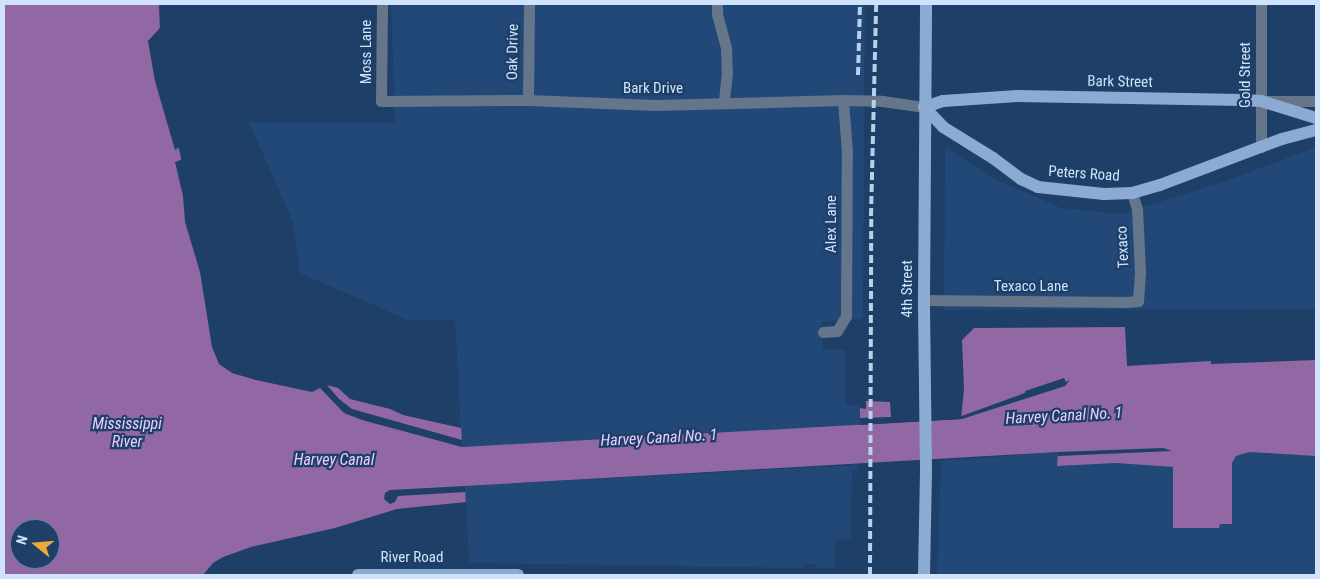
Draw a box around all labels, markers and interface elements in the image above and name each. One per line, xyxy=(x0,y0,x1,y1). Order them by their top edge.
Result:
street label: Moss Lane xyxy=(358,20,376,84)
street label: Oak Drive xyxy=(504,24,522,80)
street label: Gold Street xyxy=(1237,42,1255,108)
street label: Bark Street xyxy=(1087,72,1153,92)
street label: Bark Drive xyxy=(623,80,683,98)
street label: Peters Road xyxy=(1048,163,1120,185)
street label: Alex Lane xyxy=(823,195,841,253)
street label: Texaco xyxy=(1113,225,1133,269)
street label: 4th Street xyxy=(899,260,917,318)
street label: Texaco Lane xyxy=(994,278,1068,296)
water label: Harvey Canal No. 1 xyxy=(1005,403,1123,429)
water label: Mississippi River xyxy=(92,414,162,452)
water label: Harvey Canal No. 1 xyxy=(600,425,718,451)
water label: Harvey Canal xyxy=(294,450,374,470)
north arrow xyxy=(10,519,60,569)
text: N xyxy=(13,533,31,546)
street label: River Road xyxy=(381,549,443,567)

